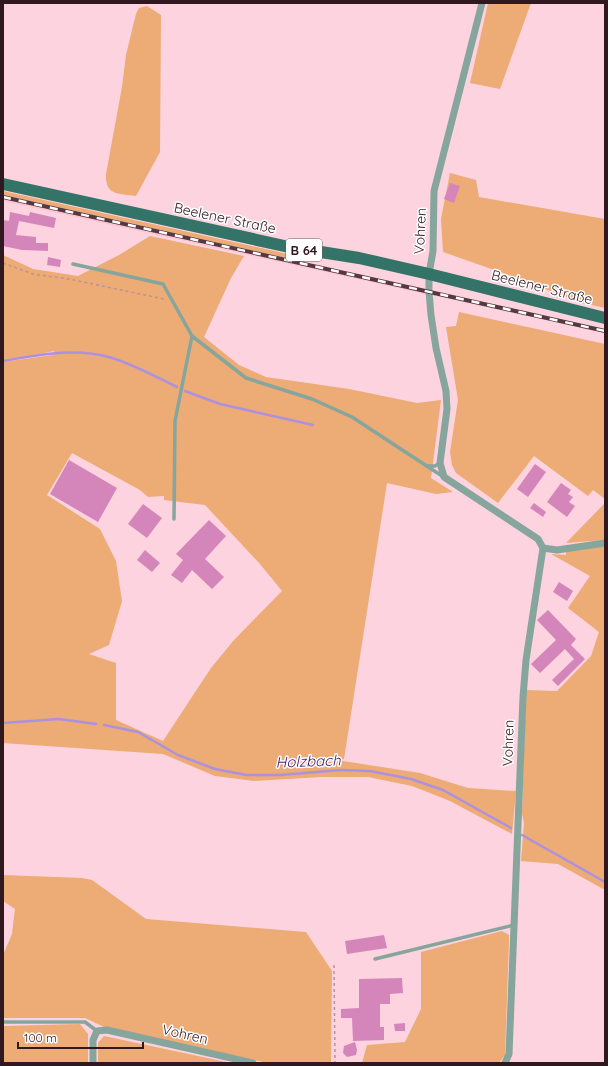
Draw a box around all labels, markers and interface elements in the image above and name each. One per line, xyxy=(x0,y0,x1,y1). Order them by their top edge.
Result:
street label: Beelener Straße xyxy=(172,198,278,238)
street label: Vohren xyxy=(410,207,430,255)
road number: B 64 xyxy=(286,239,322,261)
street label: Beelener Straße xyxy=(489,266,595,308)
street label: Vohren xyxy=(498,719,518,767)
water label: Holzbach xyxy=(275,750,341,772)
street label: Vohren xyxy=(160,1020,210,1048)
scale bar xyxy=(18,1024,143,1050)
text: 100 m xyxy=(24,1030,57,1045)

